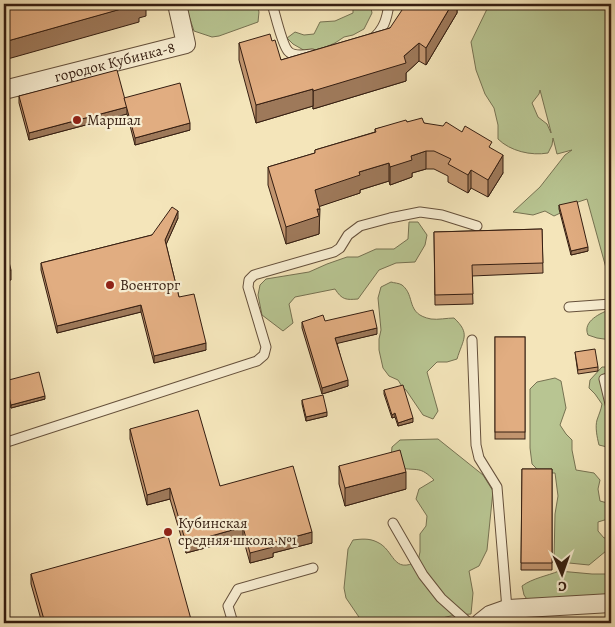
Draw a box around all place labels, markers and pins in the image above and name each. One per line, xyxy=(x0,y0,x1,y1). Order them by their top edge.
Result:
place label: Маршал xyxy=(87,110,141,130)
marker: Маршал xyxy=(71,114,83,126)
place label: Военторг xyxy=(120,275,181,295)
marker: Военторг xyxy=(104,279,116,291)
place label: Кубинская средняя школа №1 xyxy=(178,513,297,550)
marker: Кубинская средняя школа №1 xyxy=(162,526,174,538)

